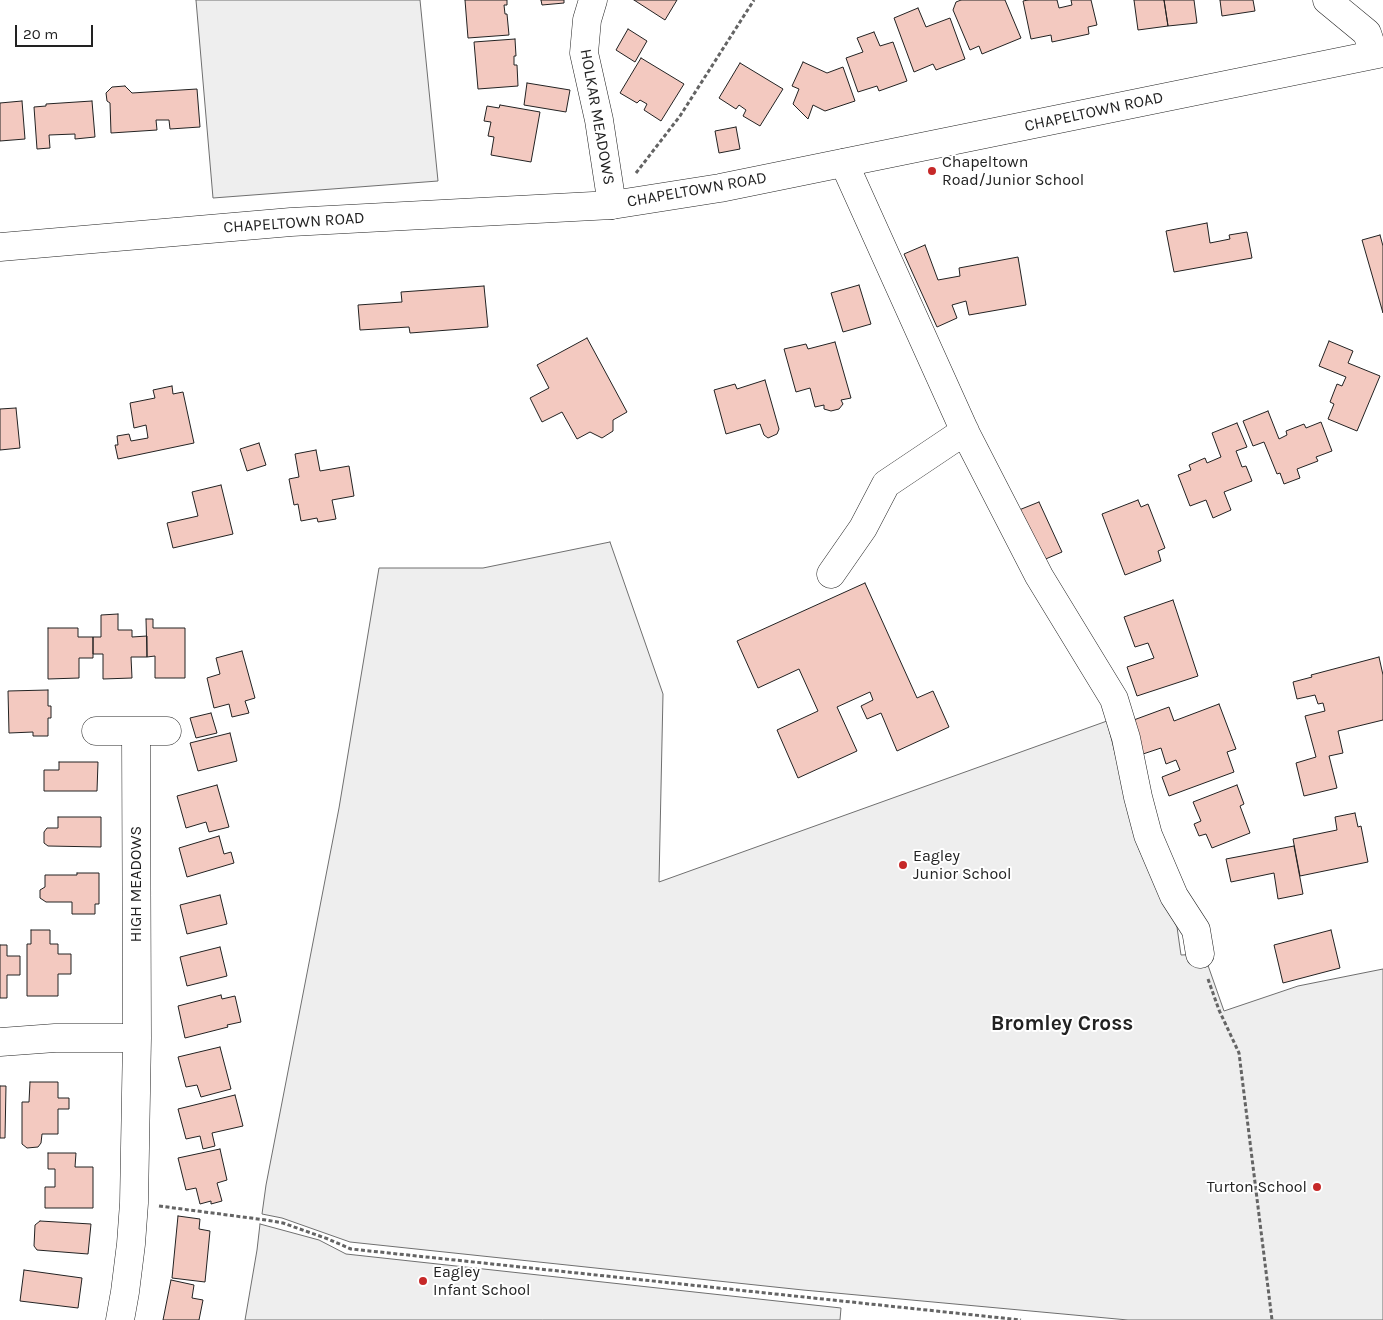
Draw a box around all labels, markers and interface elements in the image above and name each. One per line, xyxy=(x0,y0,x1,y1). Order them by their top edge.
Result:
scale bar xyxy=(18,15,95,47)
text: 20 m xyxy=(23,25,58,43)
street label: HOLKAR MEADOWS xyxy=(576,48,618,186)
street label: CHAPELTOWN ROAD xyxy=(1023,88,1165,136)
place label: Chapeltown Road/Junior School xyxy=(942,152,1084,190)
marker: Chapeltown Road/Junior School xyxy=(926,165,938,177)
street label: CHAPELTOWN ROAD xyxy=(626,168,768,212)
street label: CHAPELTOWN ROAD xyxy=(223,208,365,238)
street label: HIGH MEADOWS xyxy=(126,826,146,942)
place label: Eagley Junior School xyxy=(913,846,1011,884)
marker: Eagley Junior School xyxy=(897,859,909,871)
district label: Bromley Cross xyxy=(991,1011,1133,1037)
place label: Turton School xyxy=(1207,1177,1307,1197)
marker: Turton School xyxy=(1311,1181,1323,1193)
place label: Eagley Infant School xyxy=(433,1262,530,1300)
marker: Eagley Infant School xyxy=(417,1275,429,1287)

